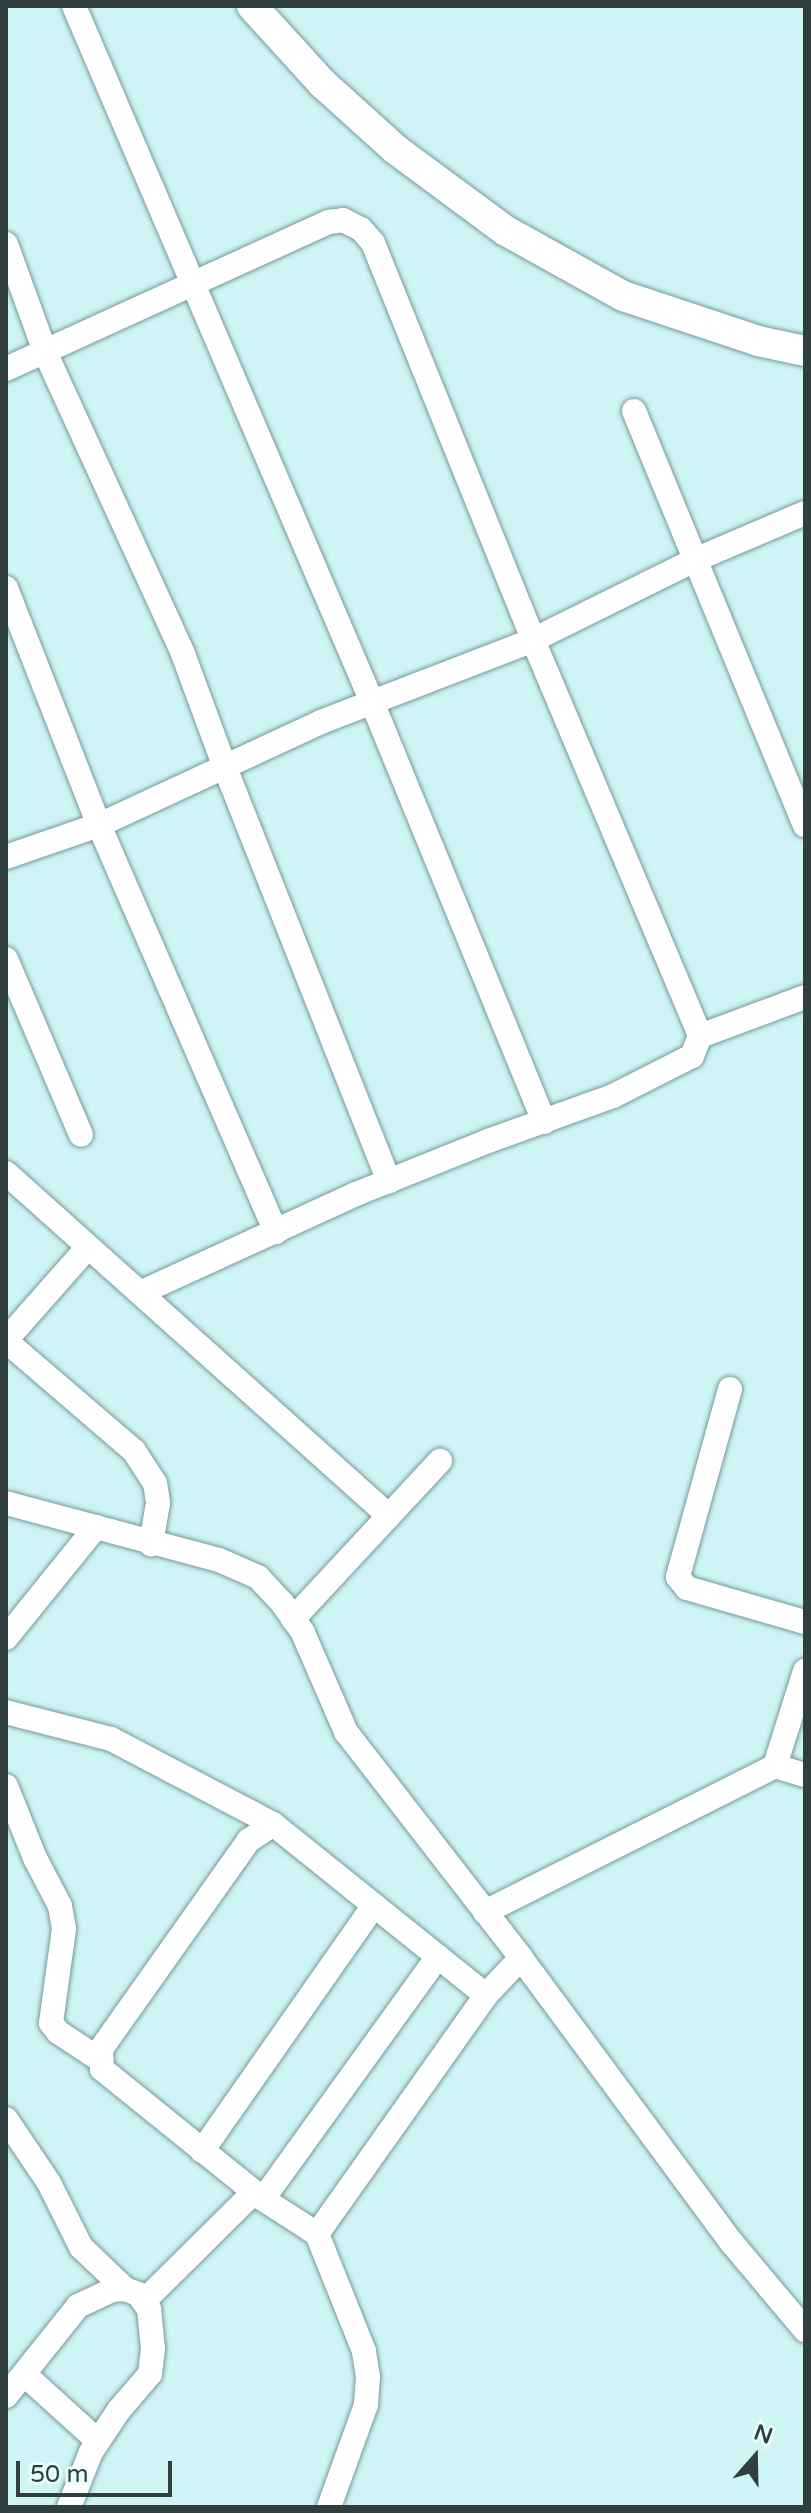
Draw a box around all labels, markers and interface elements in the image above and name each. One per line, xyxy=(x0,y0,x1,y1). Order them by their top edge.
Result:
north arrow xyxy=(715,2417,795,2497)
text: N xyxy=(750,2419,776,2450)
scale bar xyxy=(20,2445,176,2495)
text: 50 m xyxy=(30,2460,88,2489)

